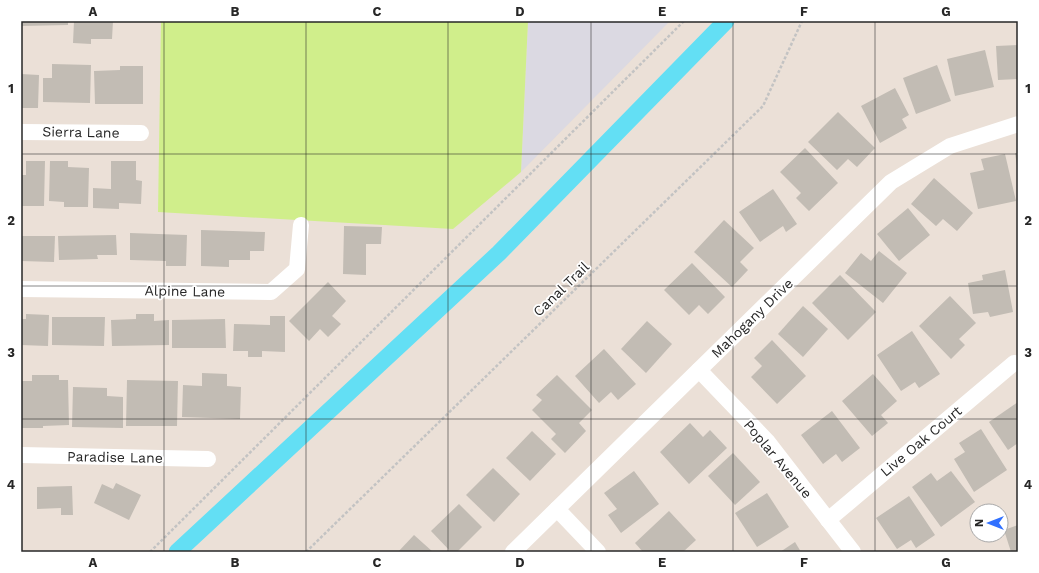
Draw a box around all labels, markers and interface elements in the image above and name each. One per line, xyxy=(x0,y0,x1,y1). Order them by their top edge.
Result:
text: A xyxy=(89,4,98,19)
text: B xyxy=(231,4,240,19)
text: C xyxy=(373,4,382,19)
text: D xyxy=(515,4,525,19)
text: E xyxy=(658,4,666,19)
text: F xyxy=(800,4,808,19)
text: G xyxy=(941,4,951,19)
text: 1 xyxy=(8,81,14,96)
text: 1 xyxy=(1025,81,1031,96)
street label: Sierra Lane xyxy=(42,123,120,141)
text: 2 xyxy=(7,213,15,228)
text: 2 xyxy=(1024,213,1032,228)
street label: Canal Trail xyxy=(530,258,593,320)
street label: Mahogany Drive xyxy=(708,275,796,361)
street label: Alpine Lane xyxy=(145,282,225,300)
text: 3 xyxy=(7,345,15,360)
text: 3 xyxy=(1024,345,1032,360)
street label: Live Oak Court xyxy=(877,402,965,480)
street label: Poplar Avenue xyxy=(741,417,815,501)
street label: Paradise Lane xyxy=(67,448,163,466)
text: 4 xyxy=(7,477,16,492)
text: 4 xyxy=(1024,477,1033,492)
north arrow xyxy=(969,503,1009,543)
text: N xyxy=(973,519,986,527)
text: A xyxy=(89,555,98,570)
text: B xyxy=(231,555,240,570)
text: C xyxy=(373,555,382,570)
text: D xyxy=(515,555,525,570)
text: E xyxy=(658,555,666,570)
text: F xyxy=(800,555,808,570)
text: G xyxy=(941,555,951,570)

